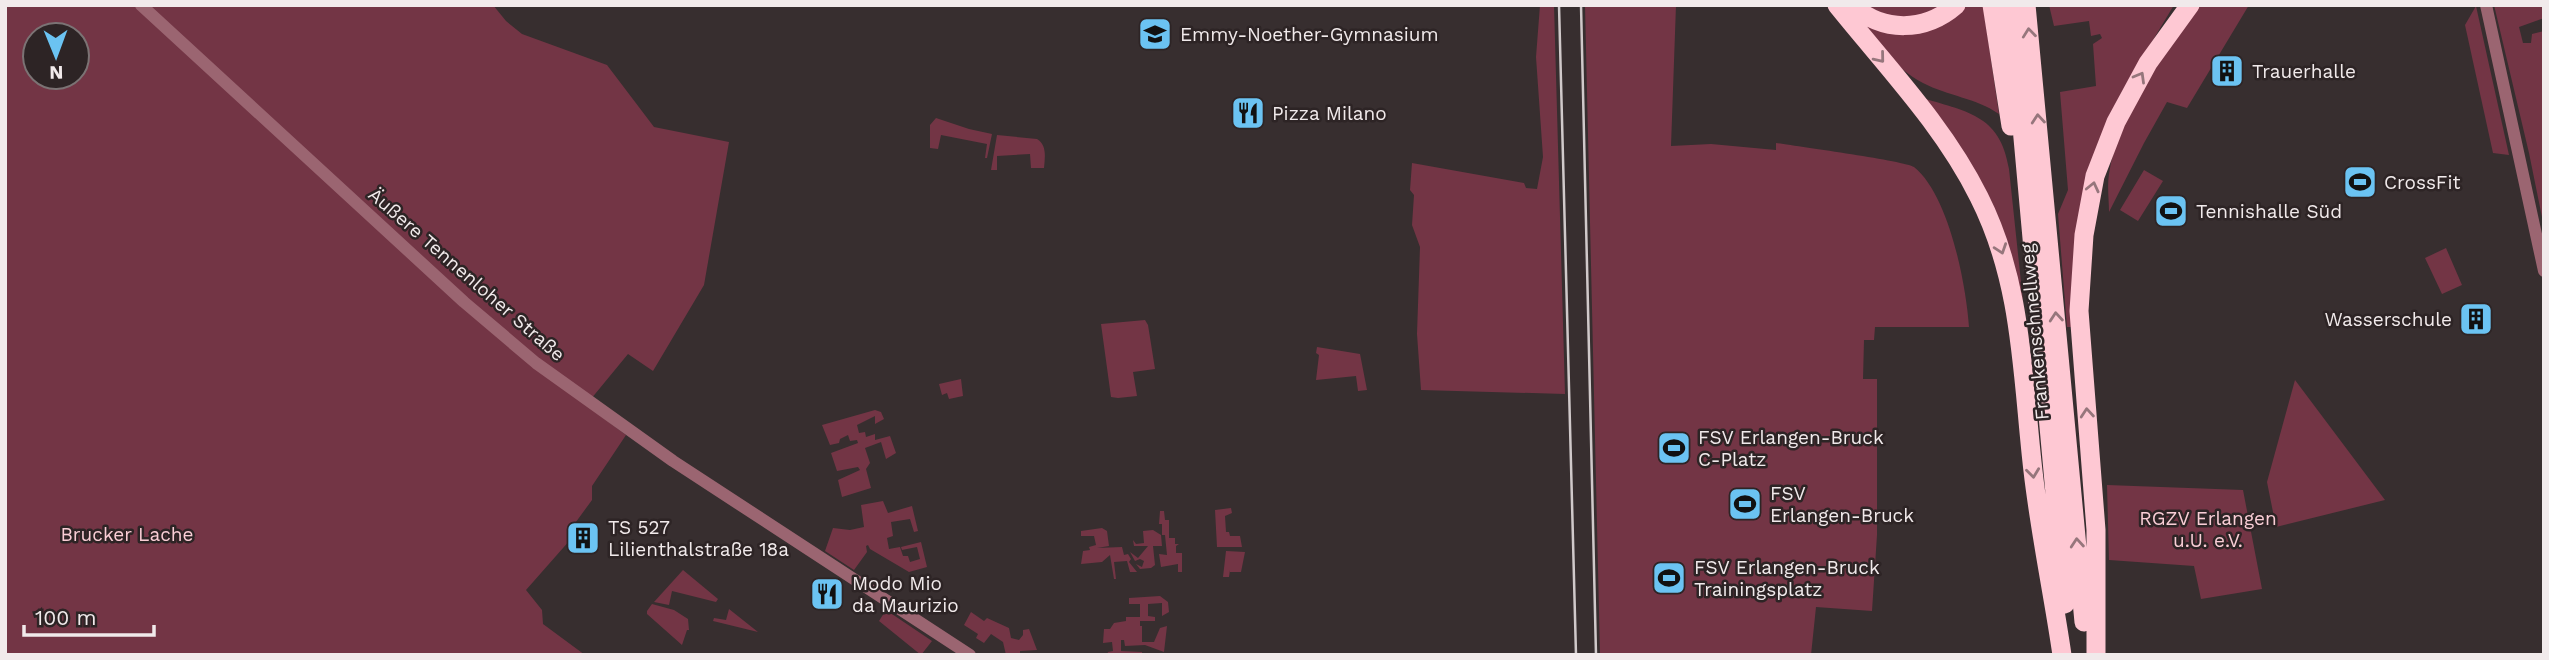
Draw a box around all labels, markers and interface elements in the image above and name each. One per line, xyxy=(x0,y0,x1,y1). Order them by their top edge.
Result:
school or university icon: Emmy-Noether-Gymnasium xyxy=(1136,15,1174,53)
north arrow xyxy=(21,21,91,91)
place label: Emmy-Noether-Gymnasium xyxy=(1180,23,1439,46)
one-way arrow xyxy=(2022,27,2037,38)
one-way arrow xyxy=(1871,51,1884,63)
building icon: Trauerhalle xyxy=(2208,52,2246,90)
place label: Trauerhalle xyxy=(2252,60,2356,83)
text: N xyxy=(49,61,64,84)
one-way arrow xyxy=(2132,72,2145,85)
restaurant icon: Pizza Milano xyxy=(1229,94,1267,132)
place label: Pizza Milano xyxy=(1272,102,1387,125)
one-way arrow xyxy=(2031,113,2046,124)
sports icon: CrossFit xyxy=(2341,163,2379,201)
place label: CrossFit xyxy=(2384,171,2460,194)
one-way arrow xyxy=(2085,181,2099,193)
street label: Äußere Tennenloher Straße xyxy=(364,183,570,366)
sports icon: Tennishalle Süd xyxy=(2152,192,2190,230)
place label: Tennishalle Süd xyxy=(2196,200,2342,223)
one-way arrow xyxy=(1993,242,2007,254)
street label: Frankenschnellweg xyxy=(2015,242,2054,421)
building icon: Wasserschule xyxy=(2457,300,2495,338)
place label: Wasserschule xyxy=(2324,308,2452,331)
one-way arrow xyxy=(2049,311,2064,322)
one-way arrow xyxy=(2080,407,2095,418)
place label: FSV Erlangen-Bruck C-Platz xyxy=(1698,426,1884,471)
sports icon: FSV Erlangen-Bruck C-Platz xyxy=(1655,429,1693,467)
one-way arrow xyxy=(2026,467,2041,479)
place label: FSV Erlangen-Bruck xyxy=(1770,482,1914,527)
sports icon: FSV Erlangen-Bruck xyxy=(1726,485,1764,523)
park label: RGZV Erlangen u.U. e.V. xyxy=(2139,507,2277,552)
place label: TS 527 Lilienthalstraße 18a xyxy=(608,516,789,561)
building icon: TS 527 Lilienthalstraße 18a xyxy=(564,519,602,557)
park label: Brucker Lache xyxy=(60,523,194,546)
one-way arrow xyxy=(2070,538,2085,549)
place label: FSV Erlangen-Bruck Trainingsplatz xyxy=(1694,556,1880,601)
sports icon: FSV Erlangen-Bruck Trainingsplatz xyxy=(1650,559,1688,597)
place label: Modo Mio da Maurizio xyxy=(852,572,959,617)
restaurant icon: Modo Mio da Maurizio xyxy=(808,575,846,613)
scale bar xyxy=(24,594,154,638)
text: 100 m xyxy=(35,605,97,630)

